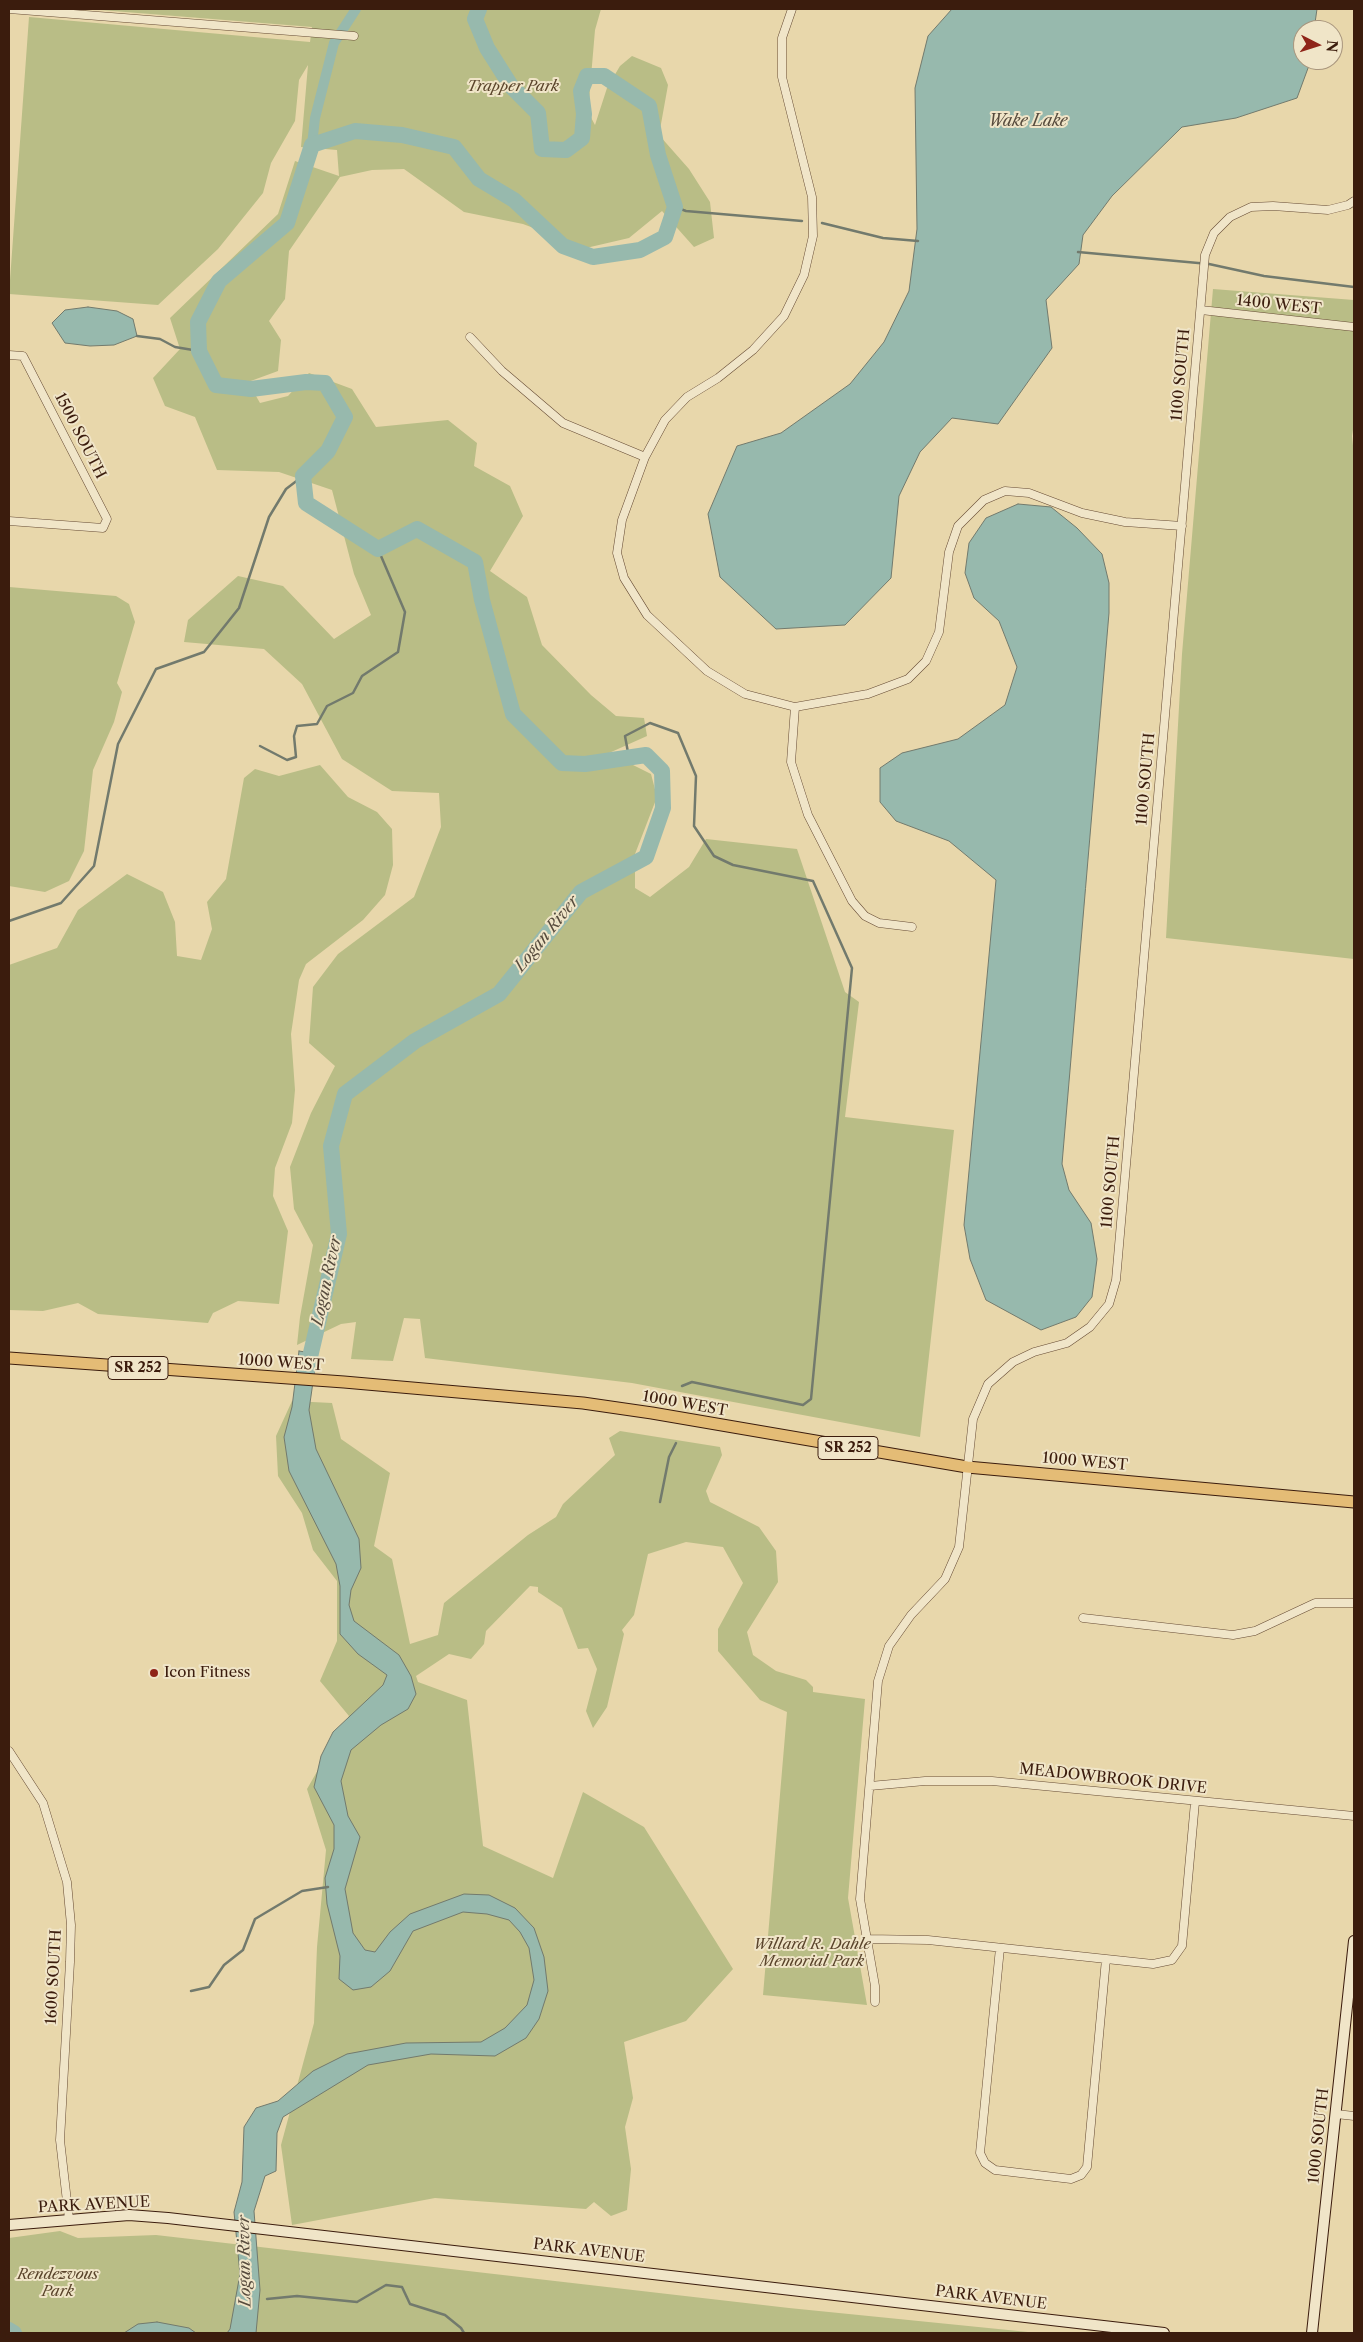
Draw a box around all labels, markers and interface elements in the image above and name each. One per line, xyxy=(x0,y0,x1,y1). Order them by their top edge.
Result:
north arrow xyxy=(1293,20,1343,70)
text: N xyxy=(1322,39,1341,53)
park label: Trapper Park xyxy=(467,78,559,96)
water label: Wake Lake xyxy=(988,111,1068,131)
street label: 1400 WEST xyxy=(1236,292,1322,318)
street label: 1100 SOUTH xyxy=(1168,328,1194,422)
street label: 1500 SOUTH xyxy=(51,390,109,482)
street label: 1100 SOUTH xyxy=(1133,732,1159,826)
water label: Logan River xyxy=(511,892,583,976)
street label: 1100 SOUTH xyxy=(1098,1135,1124,1229)
water label: Logan River xyxy=(308,1234,346,1328)
street label: 1000 WEST xyxy=(238,1351,324,1375)
road number: SR 252 xyxy=(108,1356,168,1380)
street label: 1000 WEST xyxy=(641,1388,729,1420)
road number: SR 252 xyxy=(818,1436,878,1460)
street label: 1000 WEST xyxy=(1041,1449,1129,1475)
place label: Icon Fitness xyxy=(164,1664,250,1682)
marker: Icon Fitness xyxy=(148,1667,160,1679)
street label: MEADOWBROOK DRIVE xyxy=(1018,1760,1208,1798)
street label: 1600 SOUTH xyxy=(43,1929,65,2025)
park label: Willard R. Dahle Memorial Park xyxy=(753,1936,871,1971)
street label: 1000 SOUTH xyxy=(1305,2087,1333,2185)
street label: PARK AVENUE xyxy=(37,2193,151,2217)
water label: Logan River xyxy=(235,2215,255,2307)
street label: PARK AVENUE xyxy=(532,2235,646,2267)
park label: Rendezvous Park xyxy=(17,2266,99,2301)
street label: PARK AVENUE xyxy=(934,2282,1048,2314)

